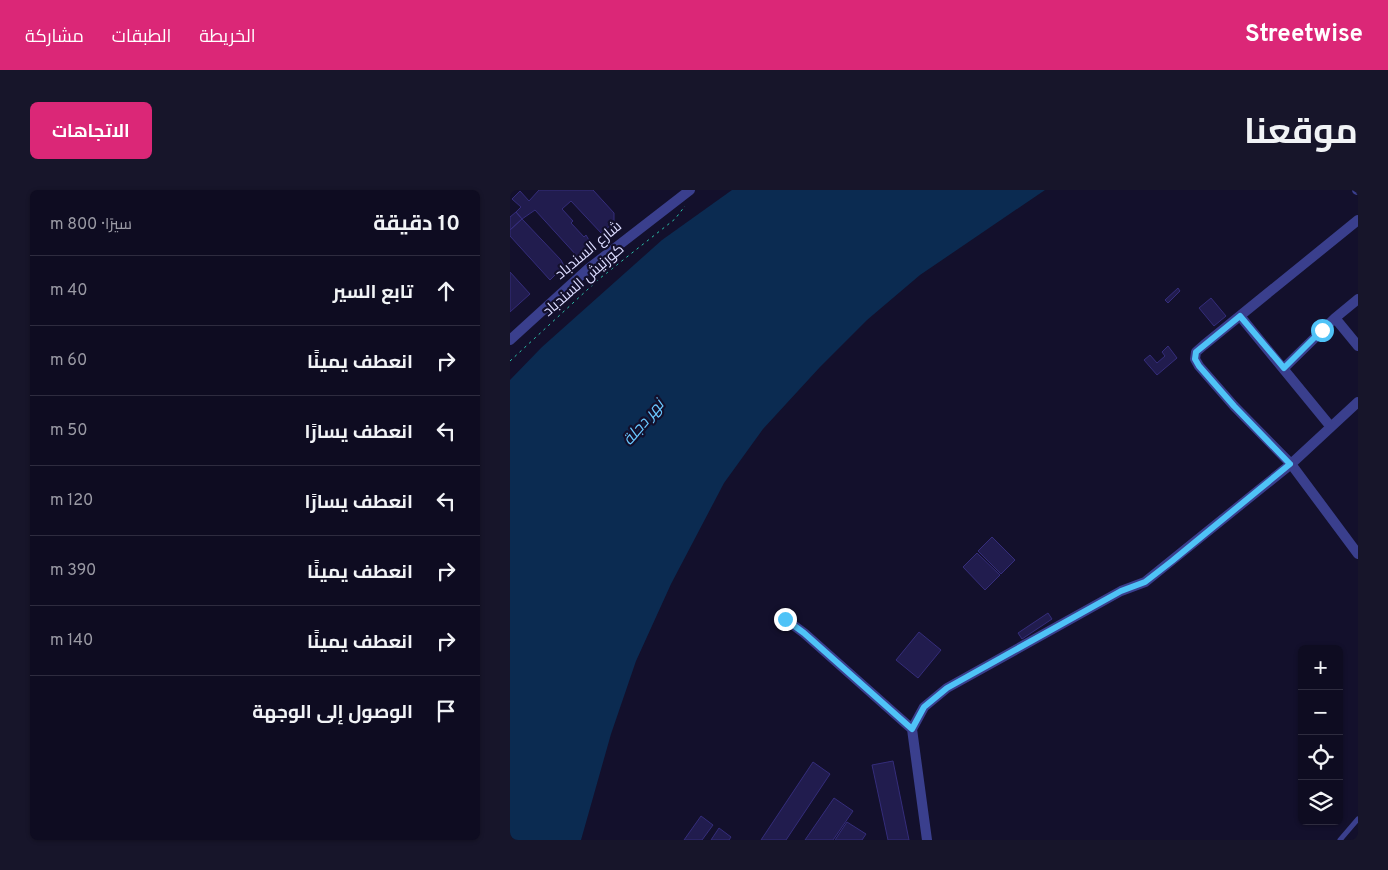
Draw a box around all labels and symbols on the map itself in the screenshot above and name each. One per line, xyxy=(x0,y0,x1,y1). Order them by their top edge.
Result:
street label: شارع السندباد xyxy=(552,217,626,285)
street label: كورنيش السندباد xyxy=(539,240,629,322)
route start xyxy=(1311,319,1334,342)
water label: نهر دجلة xyxy=(619,395,670,450)
route end xyxy=(774,608,797,631)

